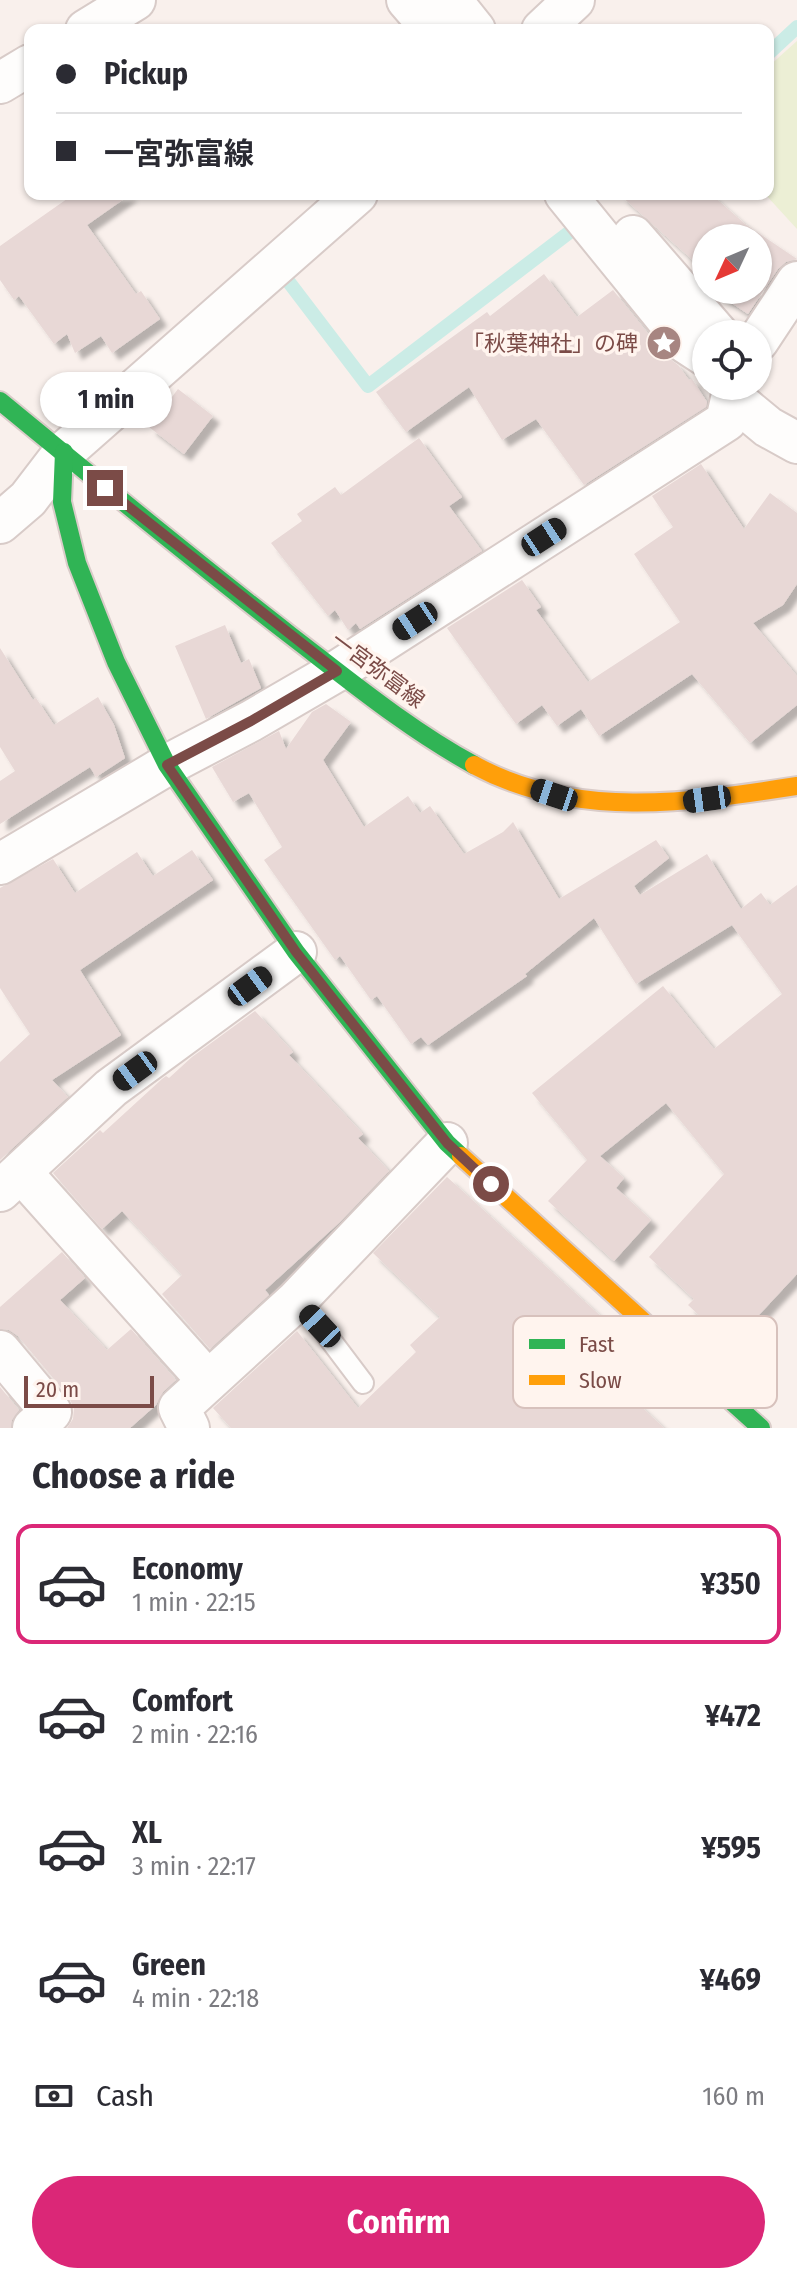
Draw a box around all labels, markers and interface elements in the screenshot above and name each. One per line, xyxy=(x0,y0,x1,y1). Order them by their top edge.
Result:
text: Pickup xyxy=(104,56,188,92)
text: 一宮弥富線 xyxy=(104,136,254,172)
north arrow xyxy=(692,224,772,304)
map controls xyxy=(692,224,772,400)
button: locate xyxy=(692,320,772,400)
place icon: 「秋葉神社」の碑 xyxy=(645,324,683,362)
place label: 「秋葉神社」の碑 xyxy=(462,330,638,357)
callout: 1 min xyxy=(39,372,171,428)
text: 1 min xyxy=(78,384,134,415)
route end xyxy=(87,470,123,506)
car xyxy=(517,514,571,560)
car xyxy=(388,598,442,644)
street label: 一宮弥富線 xyxy=(326,626,430,714)
car xyxy=(527,776,581,814)
car xyxy=(682,784,732,814)
car xyxy=(224,962,276,1010)
car xyxy=(109,1047,161,1095)
route start xyxy=(473,1166,509,1202)
car xyxy=(295,1300,345,1352)
legend xyxy=(513,1316,777,1408)
text: Fast xyxy=(579,1331,615,1358)
text: Slow xyxy=(579,1367,622,1394)
scale bar xyxy=(24,1372,154,1408)
text: 20 m xyxy=(36,1376,79,1403)
text: Choose a ride xyxy=(32,1454,235,1498)
icon: car xyxy=(36,1548,108,1620)
text: Economy xyxy=(132,1551,243,1587)
text: ¥350 xyxy=(700,1566,761,1602)
text: 1 min · 22:15 xyxy=(132,1587,256,1618)
icon: car xyxy=(36,1680,108,1752)
text: Comfort xyxy=(132,1683,233,1719)
text: ¥472 xyxy=(705,1698,761,1734)
text: 2 min · 22:16 xyxy=(132,1719,258,1750)
icon: car xyxy=(36,1812,108,1884)
text: XL xyxy=(132,1815,162,1851)
text: ¥595 xyxy=(701,1830,761,1866)
text: 3 min · 22:17 xyxy=(132,1851,256,1882)
icon: car xyxy=(36,1944,108,2016)
text: Green xyxy=(132,1947,206,1983)
text: ¥469 xyxy=(700,1962,761,1998)
text: 4 min · 22:18 xyxy=(132,1983,259,2014)
icon: cash xyxy=(32,2074,76,2118)
text: Cash xyxy=(96,2078,154,2114)
text: 160 m xyxy=(702,2081,765,2112)
button: Confirm xyxy=(32,2176,765,2268)

